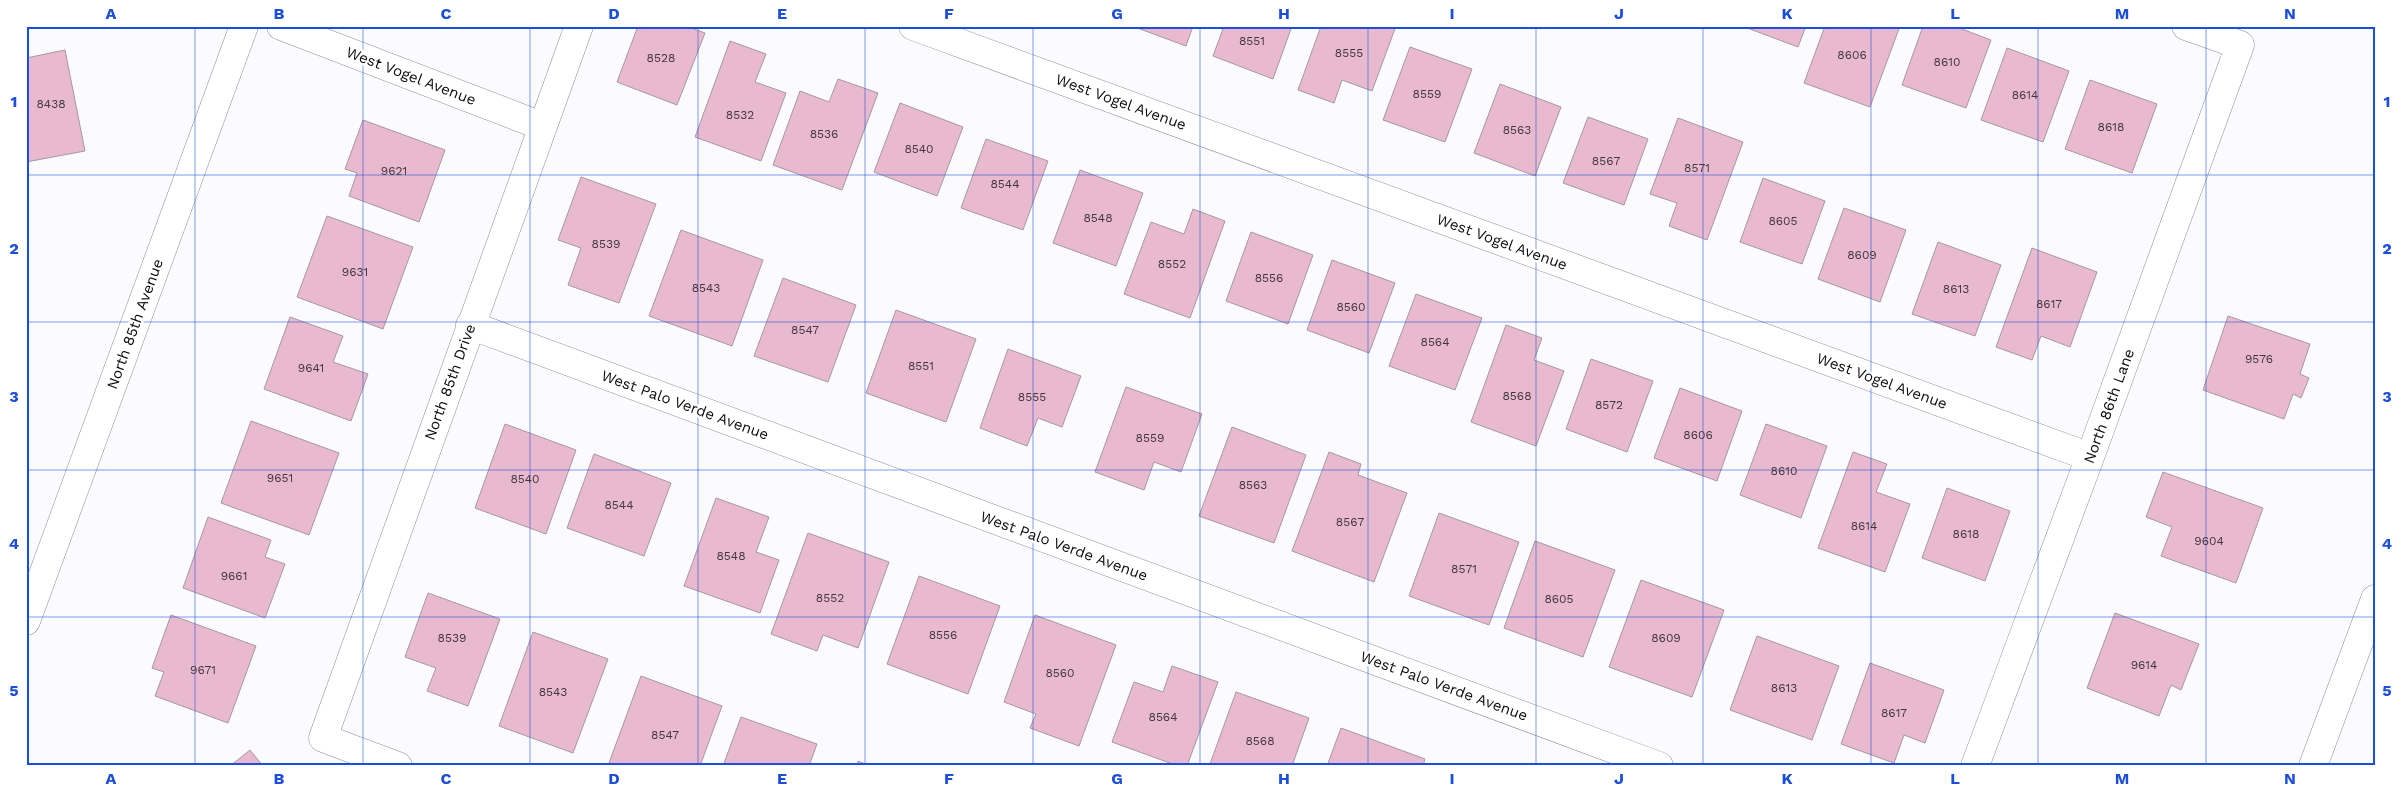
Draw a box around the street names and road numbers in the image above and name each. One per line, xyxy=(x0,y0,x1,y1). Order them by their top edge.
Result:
street label: West Vogel Avenue xyxy=(344,43,478,109)
street label: West Vogel Avenue xyxy=(1053,70,1189,134)
street label: West Vogel Avenue xyxy=(1434,210,1570,274)
street label: North 85th Avenue xyxy=(103,256,167,392)
street label: North 85th Drive xyxy=(421,321,479,443)
street label: North 86th Lane xyxy=(2080,346,2138,466)
street label: West Vogel Avenue xyxy=(1814,349,1950,413)
street label: West Palo Verde Avenue xyxy=(599,366,771,444)
street label: West Palo Verde Avenue xyxy=(978,507,1150,585)
street label: West Palo Verde Avenue xyxy=(1358,647,1530,725)

